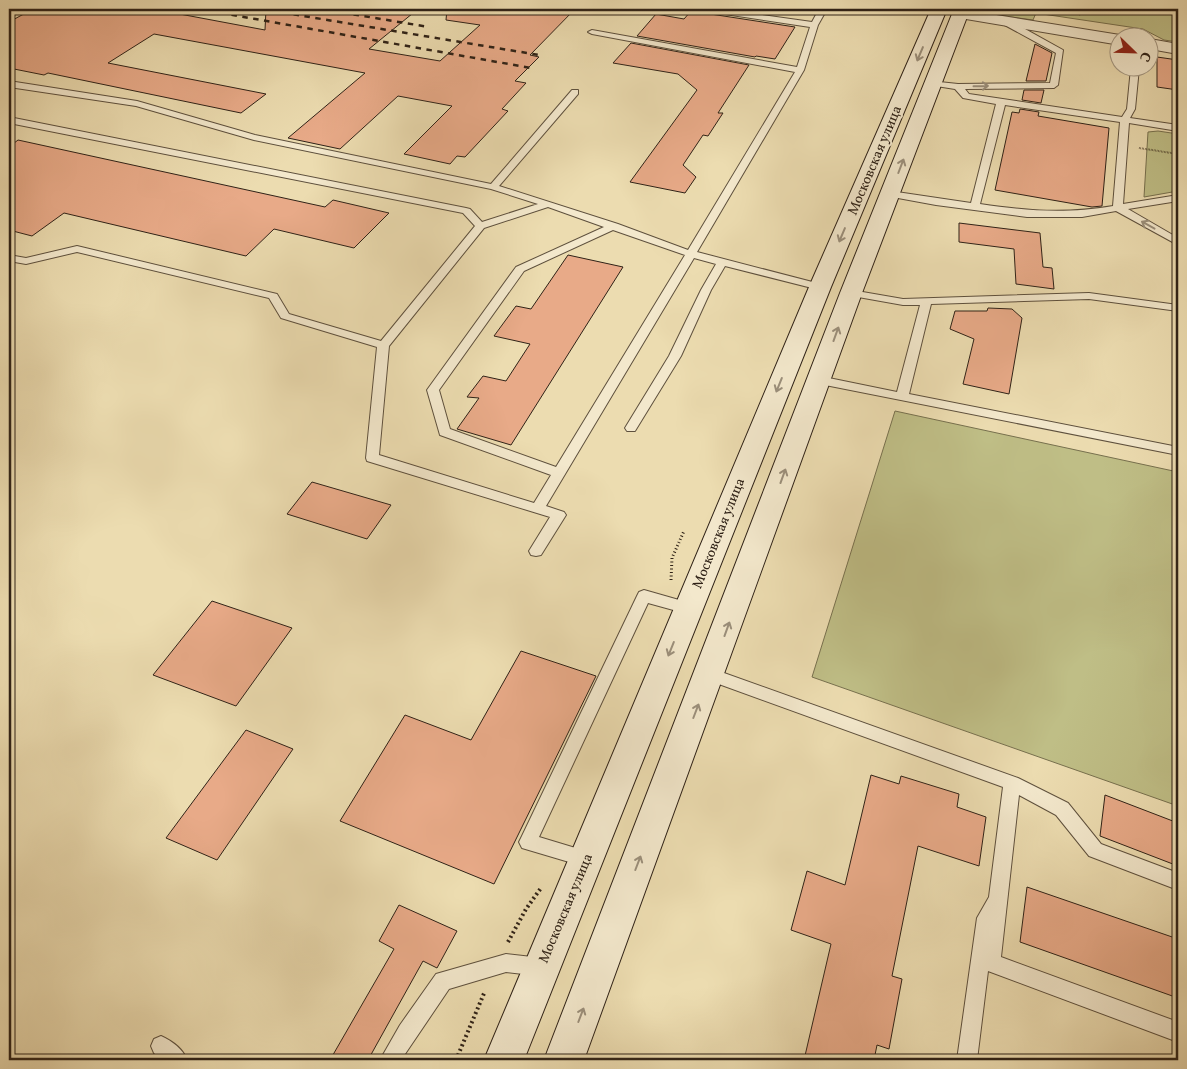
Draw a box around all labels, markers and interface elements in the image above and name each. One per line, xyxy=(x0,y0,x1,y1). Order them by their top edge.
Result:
north arrow xyxy=(1110,28,1160,78)
one-way arrow xyxy=(914,46,924,61)
text: С xyxy=(1134,49,1155,64)
one-way arrow xyxy=(972,81,989,91)
street label: Московская улица xyxy=(844,103,907,218)
one-way arrow xyxy=(897,159,906,174)
one-way arrow xyxy=(1141,219,1156,229)
one-way arrow xyxy=(837,227,847,242)
one-way arrow xyxy=(832,327,841,342)
one-way arrow xyxy=(774,377,784,392)
one-way arrow xyxy=(779,469,788,484)
street label: Московская улица xyxy=(689,475,750,592)
one-way arrow xyxy=(723,621,732,637)
one-way arrow xyxy=(666,641,675,656)
one-way arrow xyxy=(692,704,702,719)
street label: Московская улица xyxy=(535,851,598,966)
one-way arrow xyxy=(635,855,644,870)
one-way arrow xyxy=(577,1007,586,1023)

